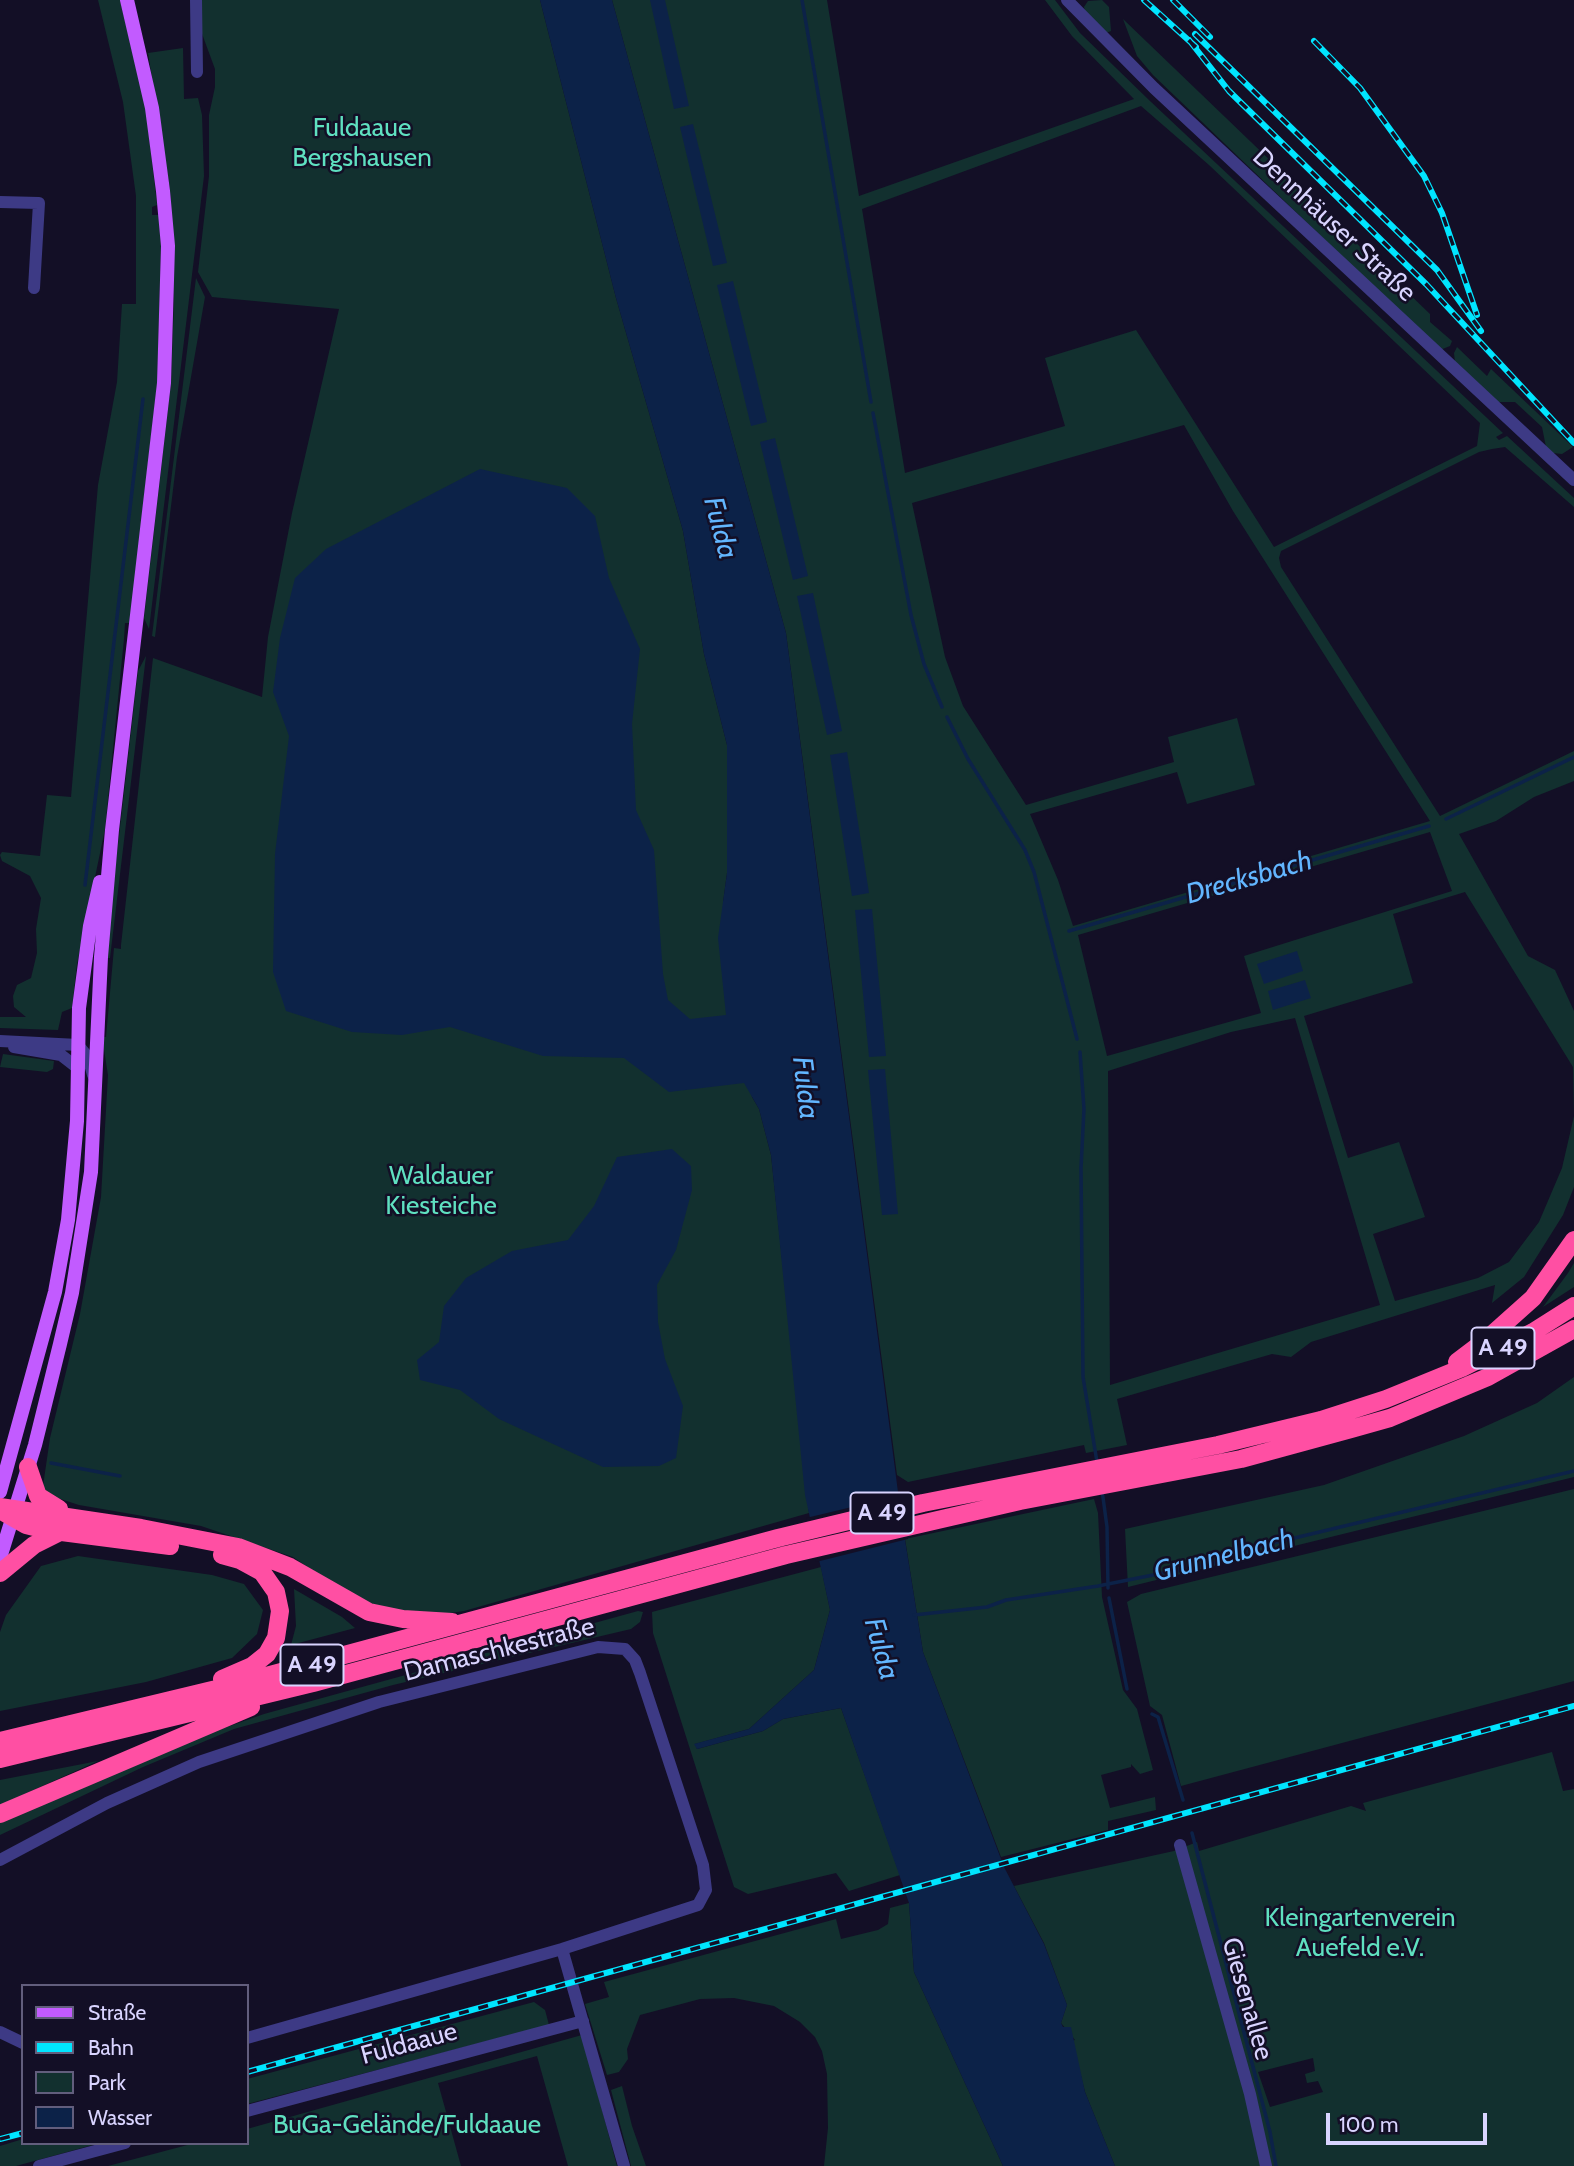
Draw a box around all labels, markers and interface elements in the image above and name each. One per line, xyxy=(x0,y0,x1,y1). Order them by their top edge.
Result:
park label: Fuldaaue Bergshausen xyxy=(292,112,432,174)
street label: Dennhäuser Straße xyxy=(1246,141,1422,309)
water label: Fulda xyxy=(696,493,744,563)
water label: Drecksbach xyxy=(1182,844,1316,912)
water label: Fulda xyxy=(784,1055,826,1121)
park label: Waldauer Kiesteiche xyxy=(385,1160,497,1222)
road number: A 49 xyxy=(1472,1328,1534,1368)
road number: A 49 xyxy=(850,1492,914,1534)
water label: Grunnelbach xyxy=(1150,1522,1298,1590)
street label: Damaschkestraße xyxy=(400,1611,598,1689)
water label: Fulda xyxy=(856,1614,906,1684)
road number: A 49 xyxy=(280,1644,344,1686)
park label: Kleingartenverein Auefeld e.V. xyxy=(1265,1902,1455,1964)
street label: Giesenallee xyxy=(1215,1934,1279,2064)
legend xyxy=(21,1984,248,2145)
text: Straße xyxy=(88,2000,146,2025)
street label: Fuldaaue xyxy=(357,2016,461,2072)
text: Bahn xyxy=(88,2035,134,2060)
text: Park xyxy=(88,2070,126,2095)
scale bar xyxy=(1329,2100,1490,2144)
text: Wasser xyxy=(88,2105,152,2130)
park label: BuGa-Gelände/Fuldaaue xyxy=(273,2109,541,2141)
text: 100 m xyxy=(1339,2112,1398,2137)

